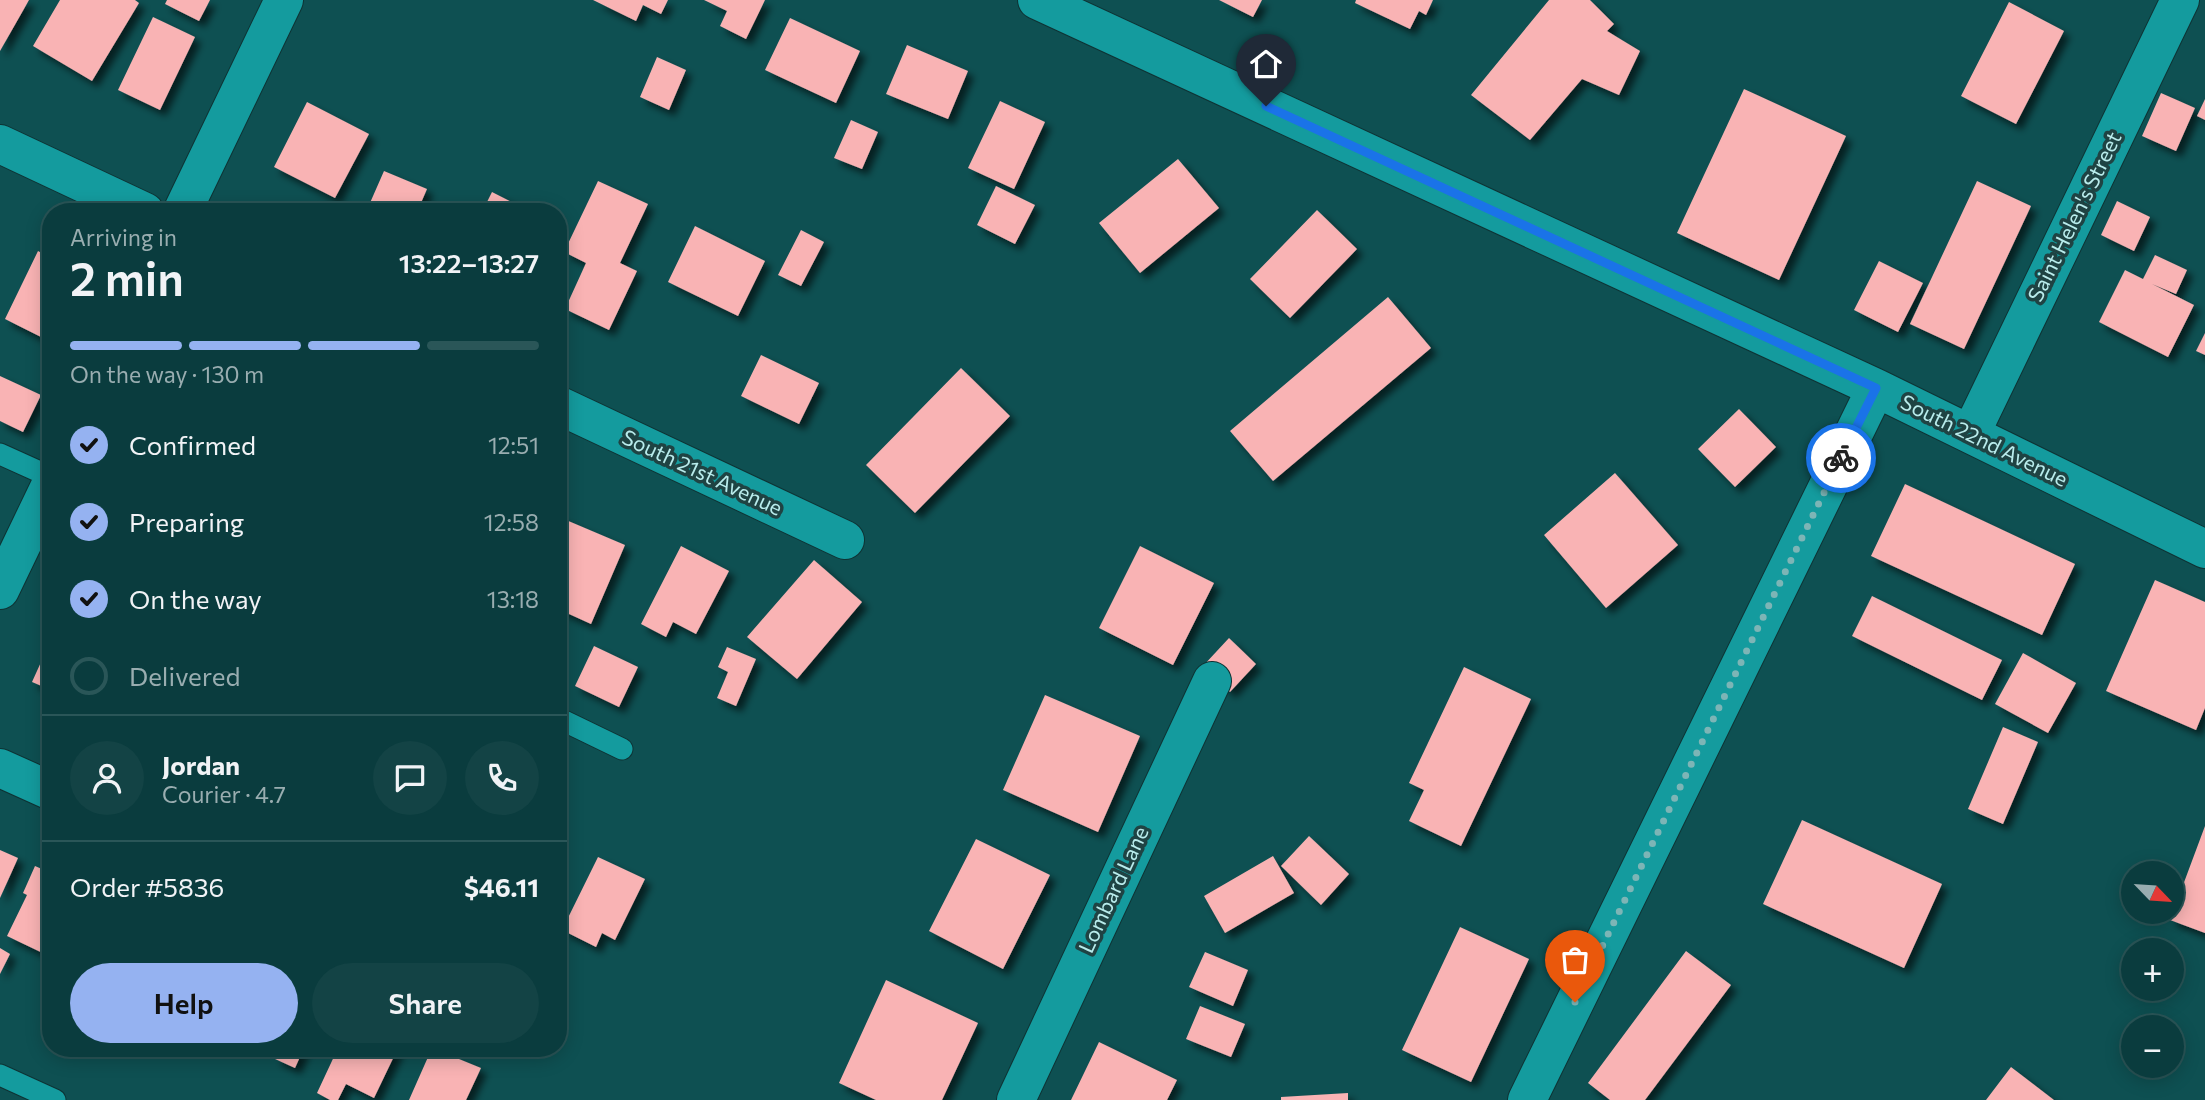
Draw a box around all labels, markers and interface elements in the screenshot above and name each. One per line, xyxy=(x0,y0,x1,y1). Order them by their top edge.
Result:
pin xyxy=(1236,34,1296,106)
icon: home xyxy=(1247,45,1285,83)
street label: Saint Helen's Street xyxy=(2022,127,2126,305)
text: Arriving in xyxy=(70,223,177,251)
text: 13:22–13:27 xyxy=(399,247,539,278)
text: 2 min xyxy=(70,249,184,305)
text: On the way · 130 m xyxy=(70,360,264,388)
street label: South 22nd Avenue xyxy=(1897,388,2072,491)
courier xyxy=(1806,423,1876,493)
street label: South 21st Avenue xyxy=(618,424,787,520)
icon: check xyxy=(70,426,108,464)
text: Confirmed xyxy=(129,429,256,460)
text: 12:51 xyxy=(488,431,539,459)
icon: bike xyxy=(1822,439,1860,477)
icon: check xyxy=(70,503,108,541)
text: Preparing xyxy=(129,506,244,537)
text: 12:58 xyxy=(484,508,539,536)
icon: check xyxy=(70,580,108,618)
text: On the way xyxy=(129,583,262,614)
text: 13:18 xyxy=(487,585,539,613)
text: Delivered xyxy=(129,660,240,691)
button: person xyxy=(70,741,144,815)
button: chat xyxy=(373,741,447,815)
button: phone xyxy=(465,741,539,815)
text: Jordan xyxy=(162,749,240,780)
text: Courier · 4.7 xyxy=(162,780,286,808)
street label: Lombard Lane xyxy=(1072,822,1153,957)
north arrow xyxy=(2121,861,2184,924)
map controls xyxy=(2121,861,2184,1078)
text: Order #5836 xyxy=(70,871,224,902)
text: $46.11 xyxy=(464,871,539,902)
pin xyxy=(1545,930,1605,1002)
button: + xyxy=(2121,938,2184,1001)
icon: bag xyxy=(1556,941,1594,979)
button: Help xyxy=(70,963,298,1043)
button: Share xyxy=(312,963,539,1043)
button: − xyxy=(2121,1015,2184,1078)

